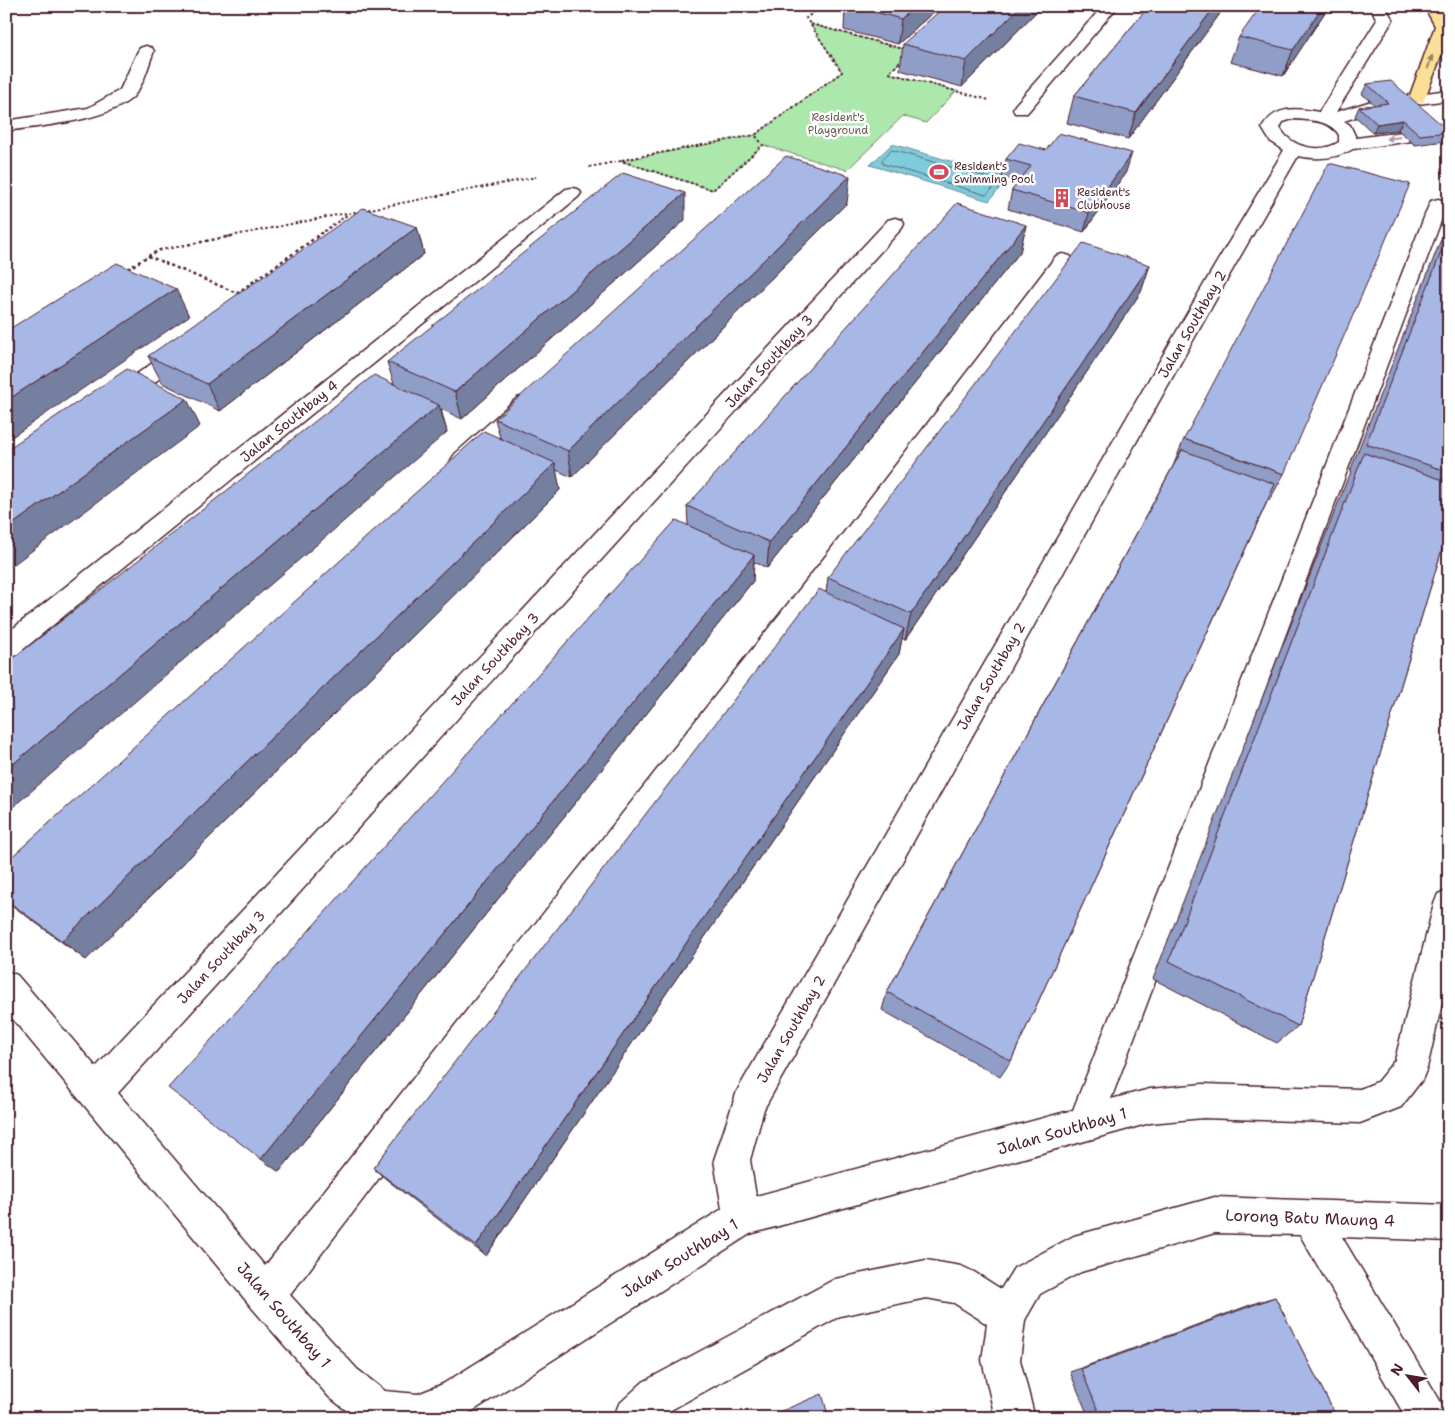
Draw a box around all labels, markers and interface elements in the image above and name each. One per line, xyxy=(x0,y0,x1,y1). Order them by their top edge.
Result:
one-way arrow xyxy=(1426,54,1434,69)
park label: Resident's Playground xyxy=(808,110,868,138)
one-way arrow xyxy=(1385,134,1401,142)
place label: Resident's Swimming Pool xyxy=(954,159,1034,187)
sports icon: Resident's Swimming Pool xyxy=(928,161,950,183)
place label: Resident's Clubhouse xyxy=(1077,185,1131,213)
building icon: Resident's Clubhouse xyxy=(1051,187,1073,209)
street label: Jalan Southbay 2 xyxy=(1154,267,1230,381)
street label: Jalan Southbay 3 xyxy=(721,311,817,411)
street label: Jalan Southbay 4 xyxy=(236,376,342,466)
street label: Jalan Southbay 3 xyxy=(447,609,543,709)
street label: Jalan Southbay 2 xyxy=(953,619,1029,733)
street label: Jalan Southbay 3 xyxy=(173,907,269,1007)
street label: Jalan Southbay 2 xyxy=(753,972,829,1086)
street label: Jalan Southbay 1 xyxy=(995,1102,1129,1160)
street label: Lorong Batu Maung 4 xyxy=(1225,1205,1395,1231)
street label: Jalan Southbay 1 xyxy=(618,1214,742,1302)
street label: Jalan Southbay 1 xyxy=(232,1258,336,1372)
north arrow xyxy=(1382,1352,1432,1402)
text: N xyxy=(1386,1360,1407,1379)

